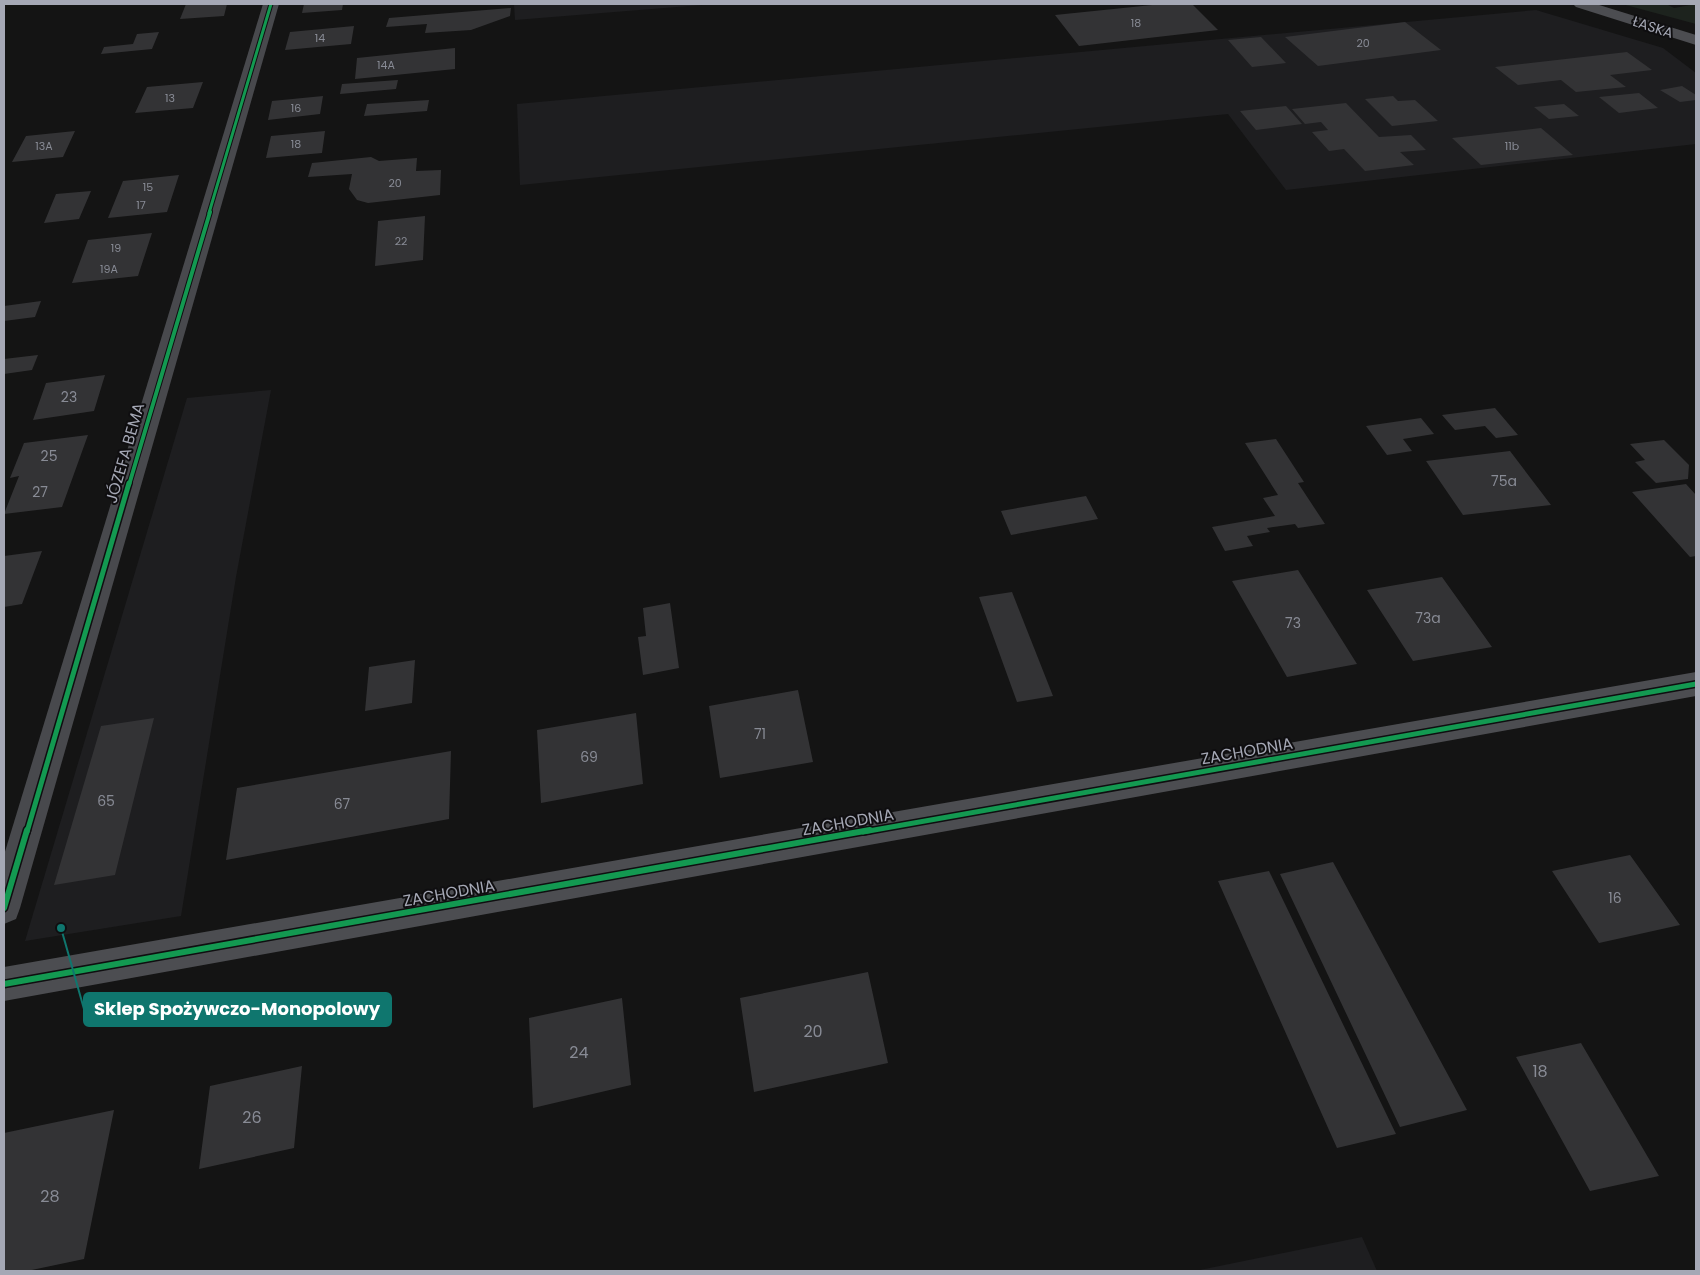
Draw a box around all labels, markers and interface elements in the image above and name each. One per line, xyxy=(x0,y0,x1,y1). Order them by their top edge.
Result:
street label: ŁASKA xyxy=(1630,11,1676,43)
house number: 18 xyxy=(1131,15,1141,31)
house number: 14 xyxy=(315,30,325,46)
house number: 20 xyxy=(1356,35,1370,51)
house number: 14A xyxy=(377,57,396,73)
house number: 13 xyxy=(165,90,175,106)
house number: 16 xyxy=(291,100,301,116)
house number: 18 xyxy=(291,136,301,152)
house number: 13A xyxy=(35,138,53,154)
house number: 11b xyxy=(1505,138,1519,154)
house number: 20 xyxy=(388,175,402,191)
house number: 15 xyxy=(143,179,153,195)
house number: 17 xyxy=(136,197,146,213)
house number: 22 xyxy=(395,233,407,249)
house number: 19 xyxy=(111,240,121,256)
house number: 19A xyxy=(100,261,119,277)
house number: 23 xyxy=(61,387,77,407)
street label: JÓZEFA BEMA xyxy=(100,400,150,506)
house number: 25 xyxy=(41,446,57,466)
house number: 75a xyxy=(1491,471,1517,491)
house number: 27 xyxy=(32,482,48,502)
house number: 73a xyxy=(1415,608,1441,628)
house number: 73 xyxy=(1285,613,1301,633)
house number: 71 xyxy=(754,724,766,744)
street label: ZACHODNIA xyxy=(1199,732,1295,770)
house number: 69 xyxy=(580,747,598,767)
house number: 65 xyxy=(97,791,115,811)
house number: 67 xyxy=(334,794,351,814)
street label: ZACHODNIA xyxy=(800,803,896,841)
street label: ZACHODNIA xyxy=(401,874,497,912)
house number: 16 xyxy=(1608,888,1622,908)
callout: Sklep Spożywczo-Monopolowy xyxy=(84,993,391,1026)
text: Sklep Spożywczo-Monopolowy xyxy=(94,996,381,1021)
house number: 20 xyxy=(803,1020,823,1043)
house number: 24 xyxy=(569,1041,589,1064)
house number: 18 xyxy=(1532,1060,1548,1083)
house number: 26 xyxy=(242,1106,262,1129)
house number: 28 xyxy=(40,1185,60,1208)

